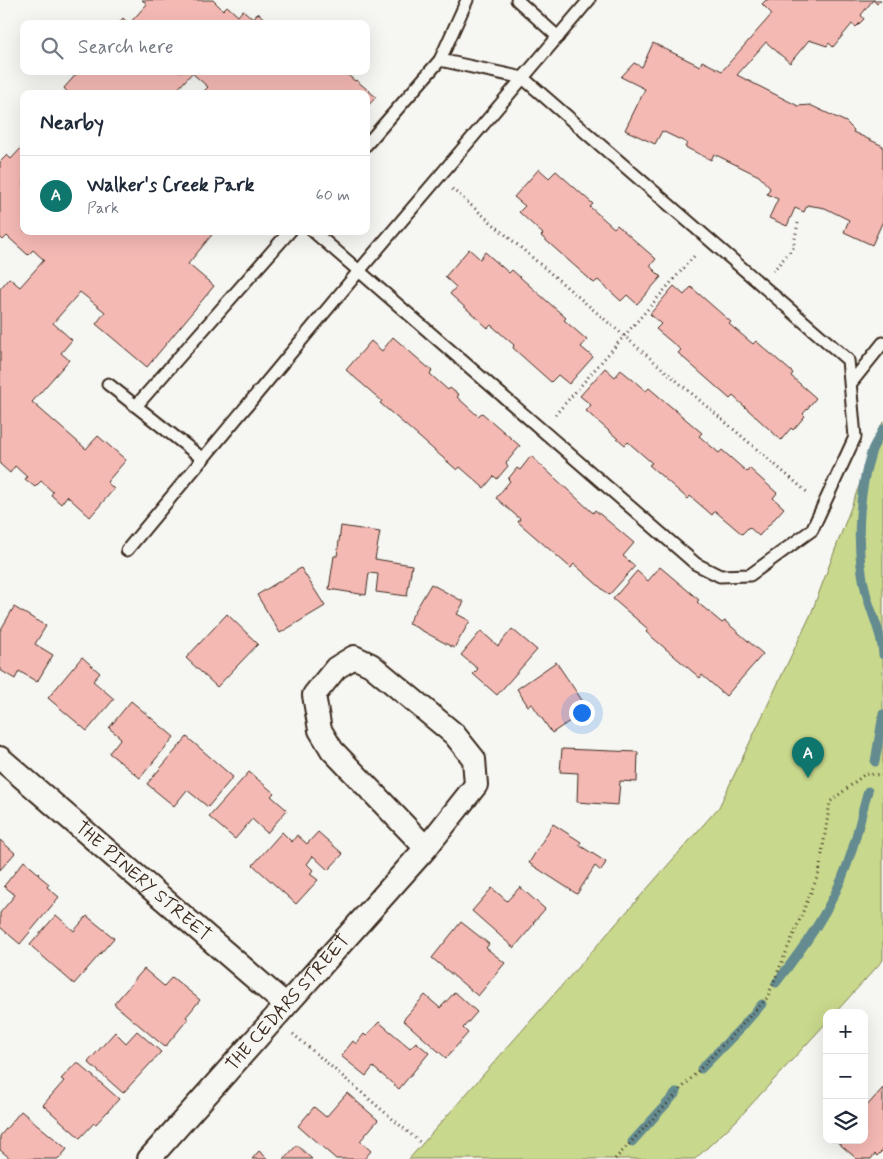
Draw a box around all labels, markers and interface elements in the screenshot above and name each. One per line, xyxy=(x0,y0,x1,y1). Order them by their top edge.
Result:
search box xyxy=(20,20,370,75)
icon: search xyxy=(38,34,66,62)
text: Search here xyxy=(78,35,174,60)
text: Nearby xyxy=(40,109,104,137)
text: Walker's Creek Park xyxy=(87,173,254,198)
text: A xyxy=(51,185,61,206)
text: 60 m xyxy=(316,185,350,206)
text: Park xyxy=(87,198,119,219)
your location xyxy=(569,700,595,726)
pin: A xyxy=(792,737,824,778)
street label: THE PINERY STREET xyxy=(70,816,216,947)
street label: THE CEDARS STREET xyxy=(221,929,355,1076)
map controls xyxy=(823,1009,868,1144)
button: + xyxy=(823,1009,868,1054)
button: − xyxy=(823,1054,868,1099)
button: layers xyxy=(823,1099,868,1144)

